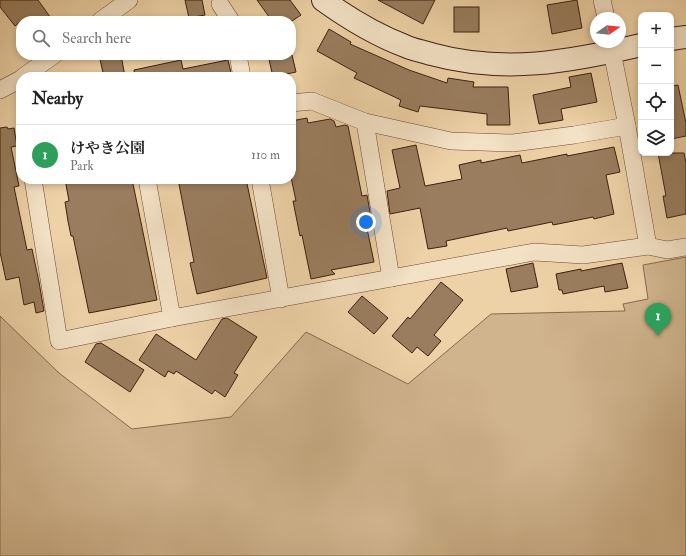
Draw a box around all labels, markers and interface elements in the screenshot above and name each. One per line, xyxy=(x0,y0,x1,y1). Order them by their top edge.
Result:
north arrow xyxy=(590,12,626,48)
map controls xyxy=(638,12,674,156)
button: + xyxy=(638,12,674,48)
search box xyxy=(16,16,296,60)
icon: search xyxy=(30,27,52,49)
text: Search here xyxy=(62,29,131,48)
button: − xyxy=(638,48,674,84)
button: locate xyxy=(638,84,674,120)
text: Nearby xyxy=(32,88,83,109)
button: layers xyxy=(638,120,674,156)
text: けやき公園 xyxy=(70,139,145,158)
text: 1 xyxy=(43,147,47,163)
text: 110 m xyxy=(251,147,280,163)
text: Park xyxy=(70,158,94,174)
your location xyxy=(356,212,376,232)
pin: 1 xyxy=(645,303,671,336)

